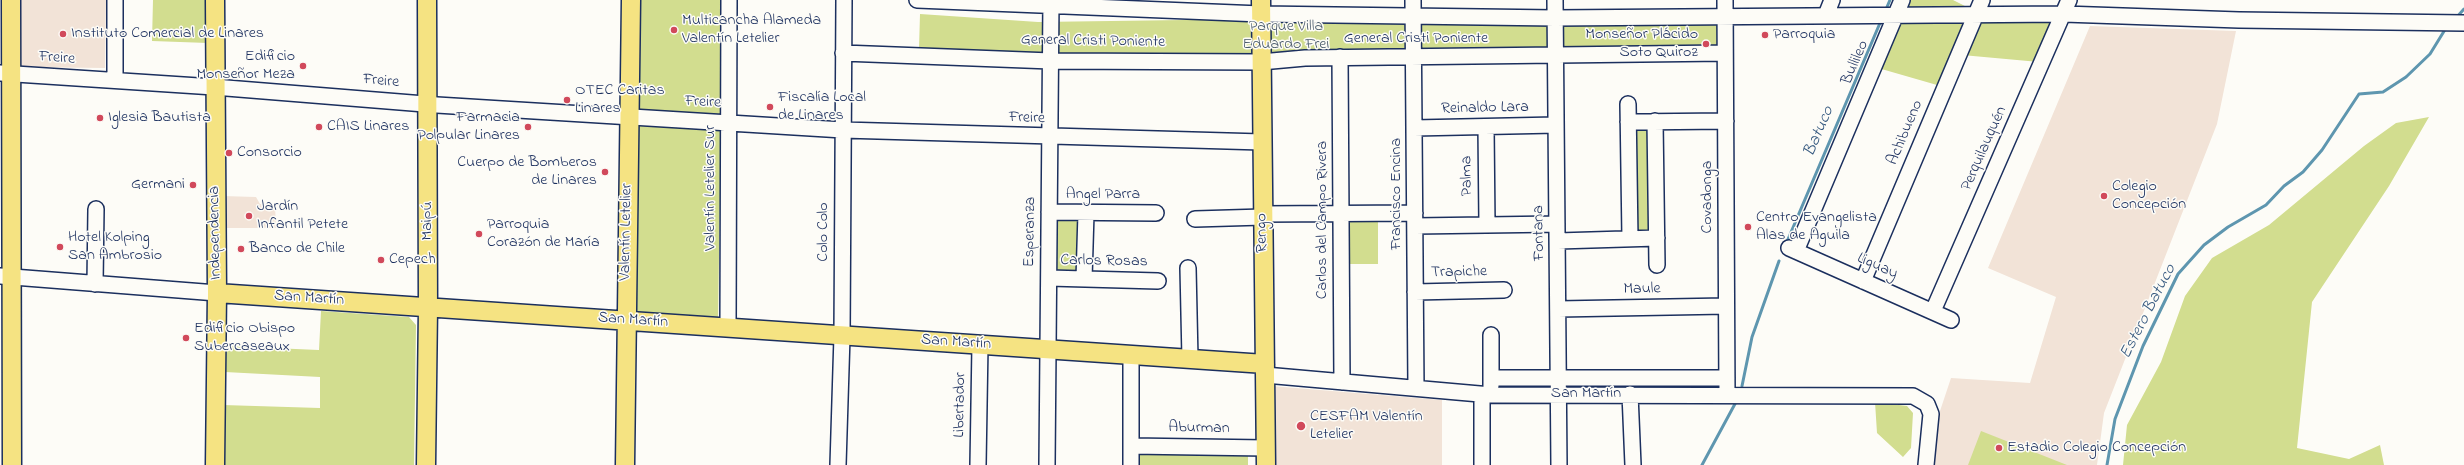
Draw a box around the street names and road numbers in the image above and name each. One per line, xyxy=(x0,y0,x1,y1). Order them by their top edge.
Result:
street label: General Cristi Poniente xyxy=(1344,29,1488,49)
street label: General Cristi Poniente xyxy=(1021,31,1165,53)
street label: Bullileo xyxy=(1838,38,1874,88)
street label: Freire xyxy=(38,48,76,70)
street label: Freire xyxy=(362,71,400,93)
street label: Freire xyxy=(684,92,722,114)
street label: Achibueno xyxy=(1884,98,1928,168)
street label: Reinaldo Lara xyxy=(1441,99,1529,119)
street label: Perquilauquén xyxy=(1958,104,2012,194)
street label: Freire xyxy=(1009,109,1045,129)
street label: Valentín Letelier Sur xyxy=(701,125,721,251)
street label: Francisco Encina xyxy=(1387,138,1407,250)
street label: Carlos del Campo Rivera xyxy=(1313,141,1333,299)
street label: Palma xyxy=(1458,155,1478,197)
street label: Covadonga xyxy=(1698,161,1718,233)
street label: Valentín Letelier xyxy=(617,183,637,281)
street label: Angel Parra xyxy=(1066,185,1140,205)
street label: Independencia xyxy=(206,186,226,280)
street label: Esperanza xyxy=(1021,197,1041,267)
street label: Maipú xyxy=(418,201,438,241)
street label: Colo Colo xyxy=(814,202,834,262)
street label: Fontana xyxy=(1530,205,1550,261)
street label: Rengo xyxy=(1253,213,1273,253)
street label: Liguay xyxy=(1854,250,1900,284)
street label: Carlos Rosas xyxy=(1060,252,1148,272)
street label: Trapiche xyxy=(1431,263,1487,283)
street label: Maule xyxy=(1623,280,1661,300)
street label: San Martín xyxy=(273,287,345,311)
street label: San Martín xyxy=(597,309,669,333)
street label: San Martín xyxy=(920,331,992,355)
street label: Libertador xyxy=(951,372,971,438)
street label: San Martín xyxy=(1551,384,1621,404)
street label: Aburman xyxy=(1168,419,1230,439)

